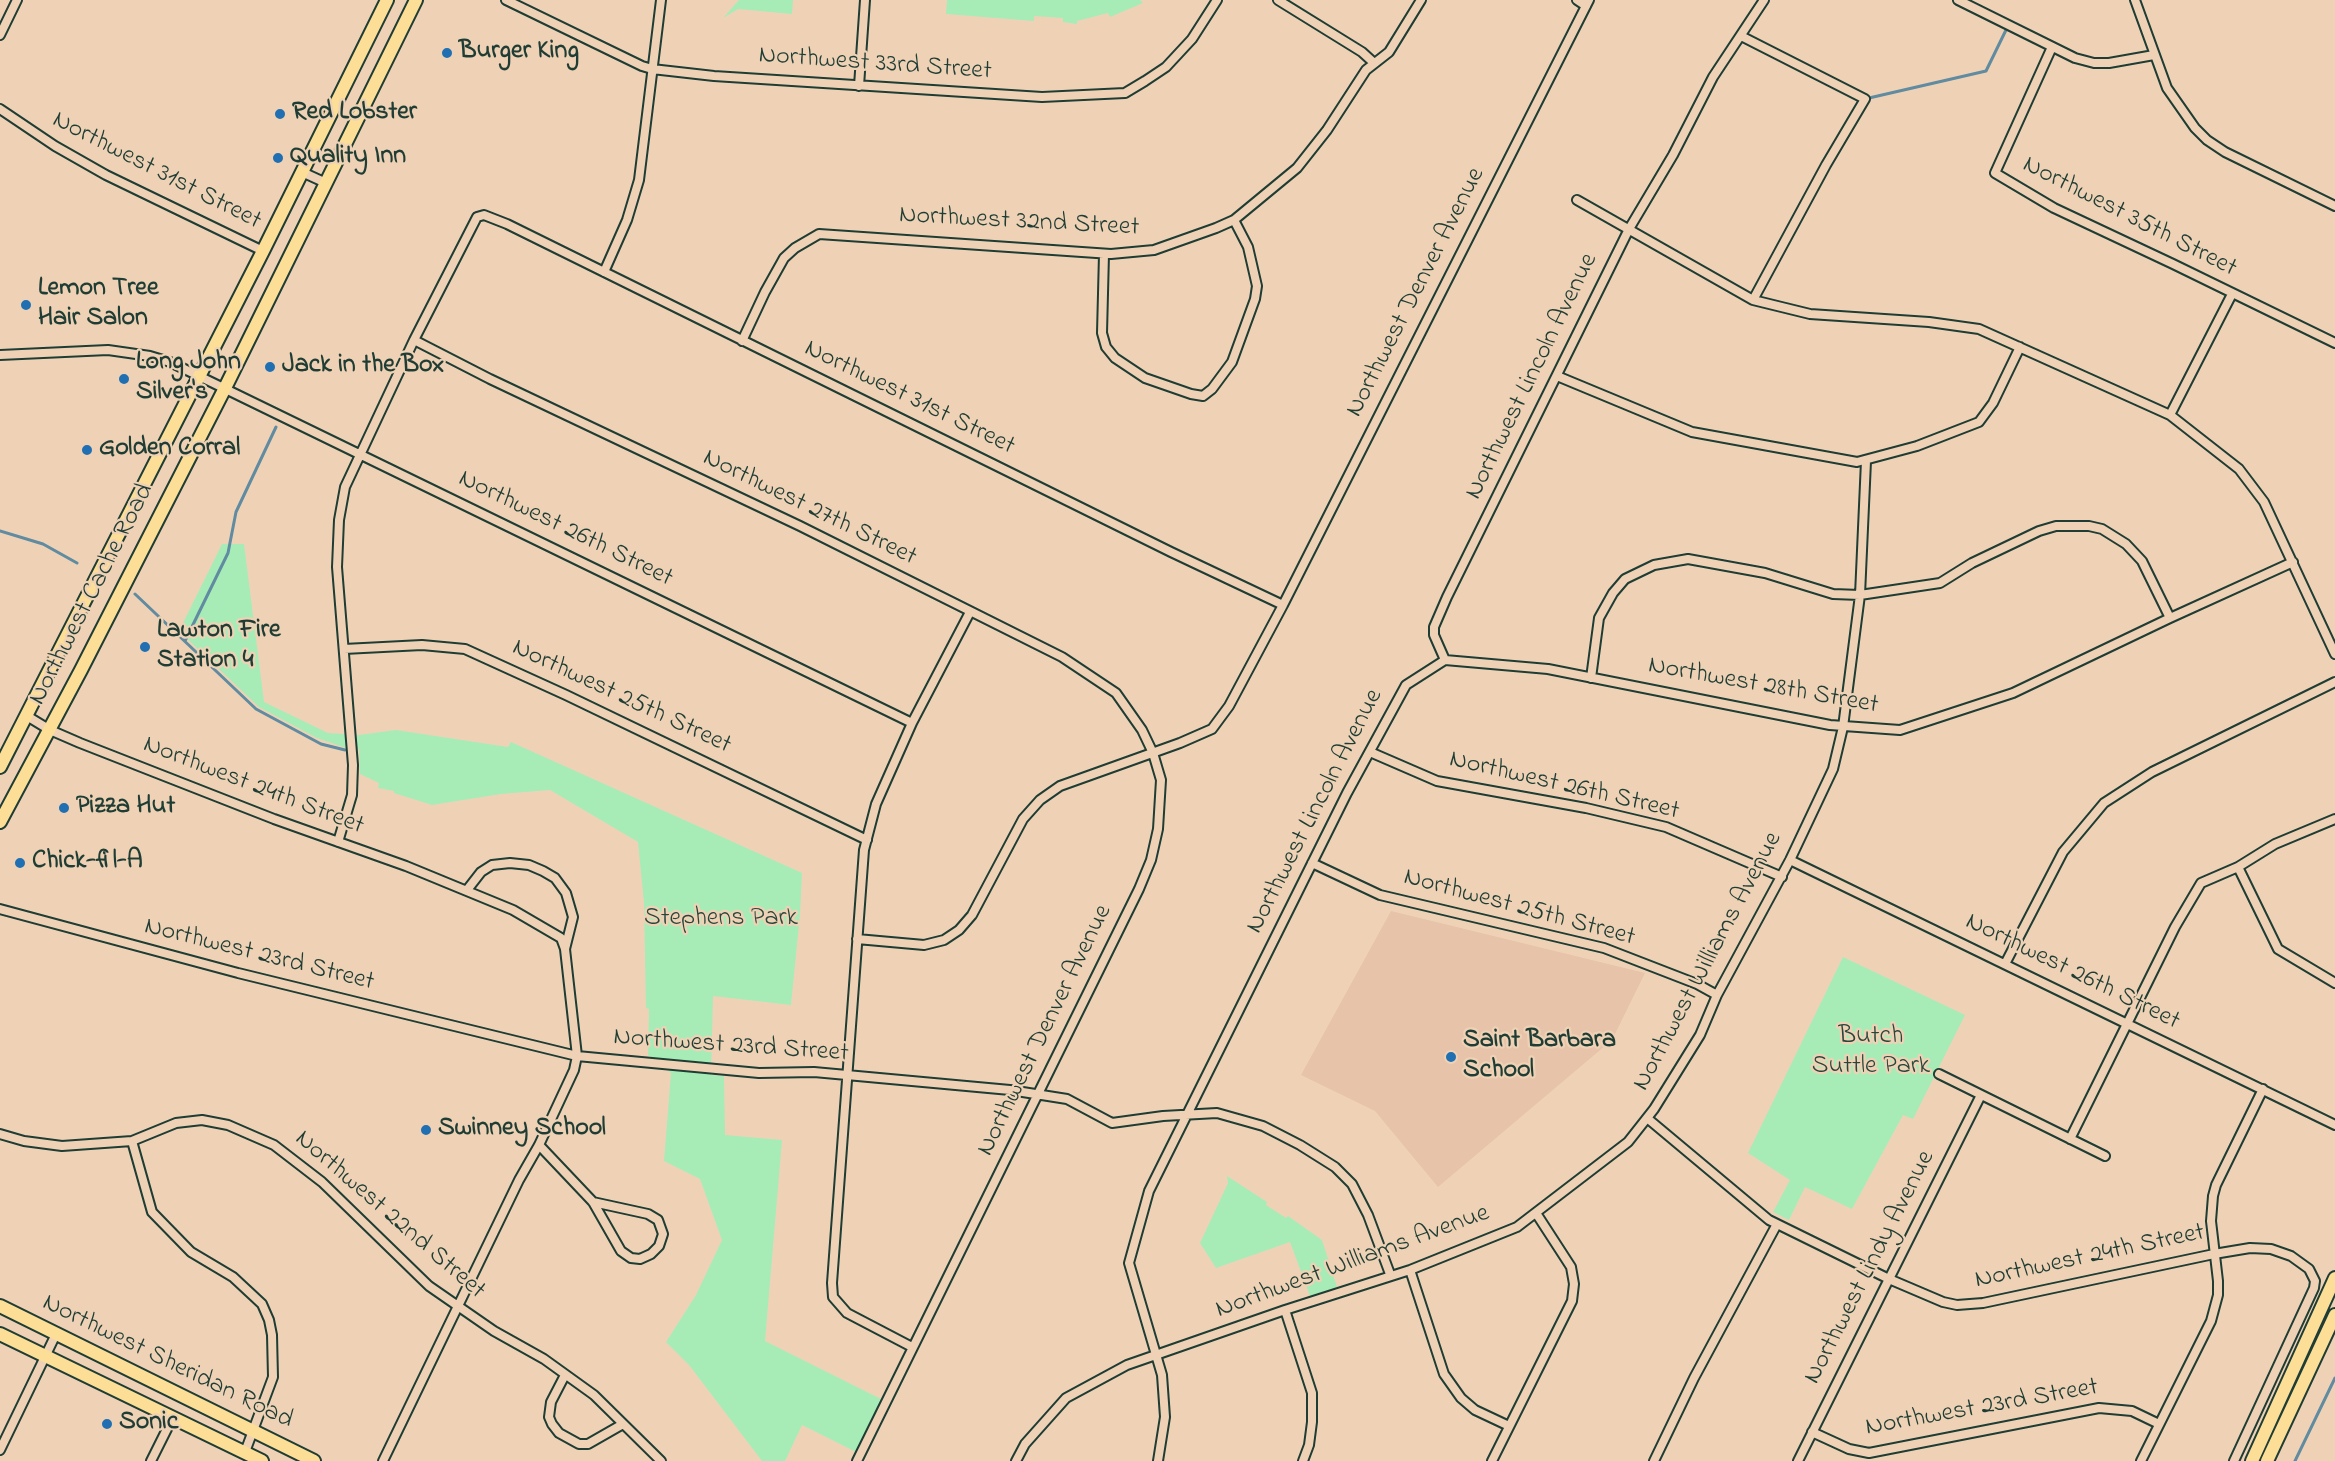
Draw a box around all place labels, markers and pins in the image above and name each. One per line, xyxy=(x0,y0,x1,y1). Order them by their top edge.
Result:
place label: Burger King xyxy=(459,37,579,69)
marker: Burger King xyxy=(440,46,454,60)
place label: Red Lobster xyxy=(292,98,417,130)
marker: Red Lobster xyxy=(273,107,287,121)
place label: Quality Inn xyxy=(290,142,406,174)
marker: Quality Inn xyxy=(271,151,285,165)
place label: Lemon Tree Hair Salon xyxy=(38,274,159,336)
marker: Lemon Tree Hair Salon xyxy=(19,298,33,312)
place label: Long John Silver's xyxy=(136,348,241,410)
place label: Jack in the Box xyxy=(282,351,444,383)
marker: Jack in the Box xyxy=(263,360,277,374)
marker: Long John Silver's xyxy=(117,372,131,386)
place label: Golden Corral xyxy=(99,434,240,466)
marker: Golden Corral xyxy=(80,443,94,457)
place label: Lawton Fire Station 4 xyxy=(157,616,281,678)
marker: Lawton Fire Station 4 xyxy=(138,640,152,654)
place label: Pizza Hut xyxy=(76,792,175,824)
marker: Pizza Hut xyxy=(57,801,71,815)
place label: Chick-fil-A xyxy=(32,847,143,879)
marker: Chick-fil-A xyxy=(13,856,27,870)
place label: Saint Barbara School xyxy=(1463,1026,1616,1088)
marker: Saint Barbara School xyxy=(1444,1050,1458,1064)
place label: Swinney School xyxy=(438,1114,606,1146)
marker: Swinney School xyxy=(419,1123,433,1137)
place label: Sonic xyxy=(119,1408,178,1440)
marker: Sonic xyxy=(100,1417,114,1431)

